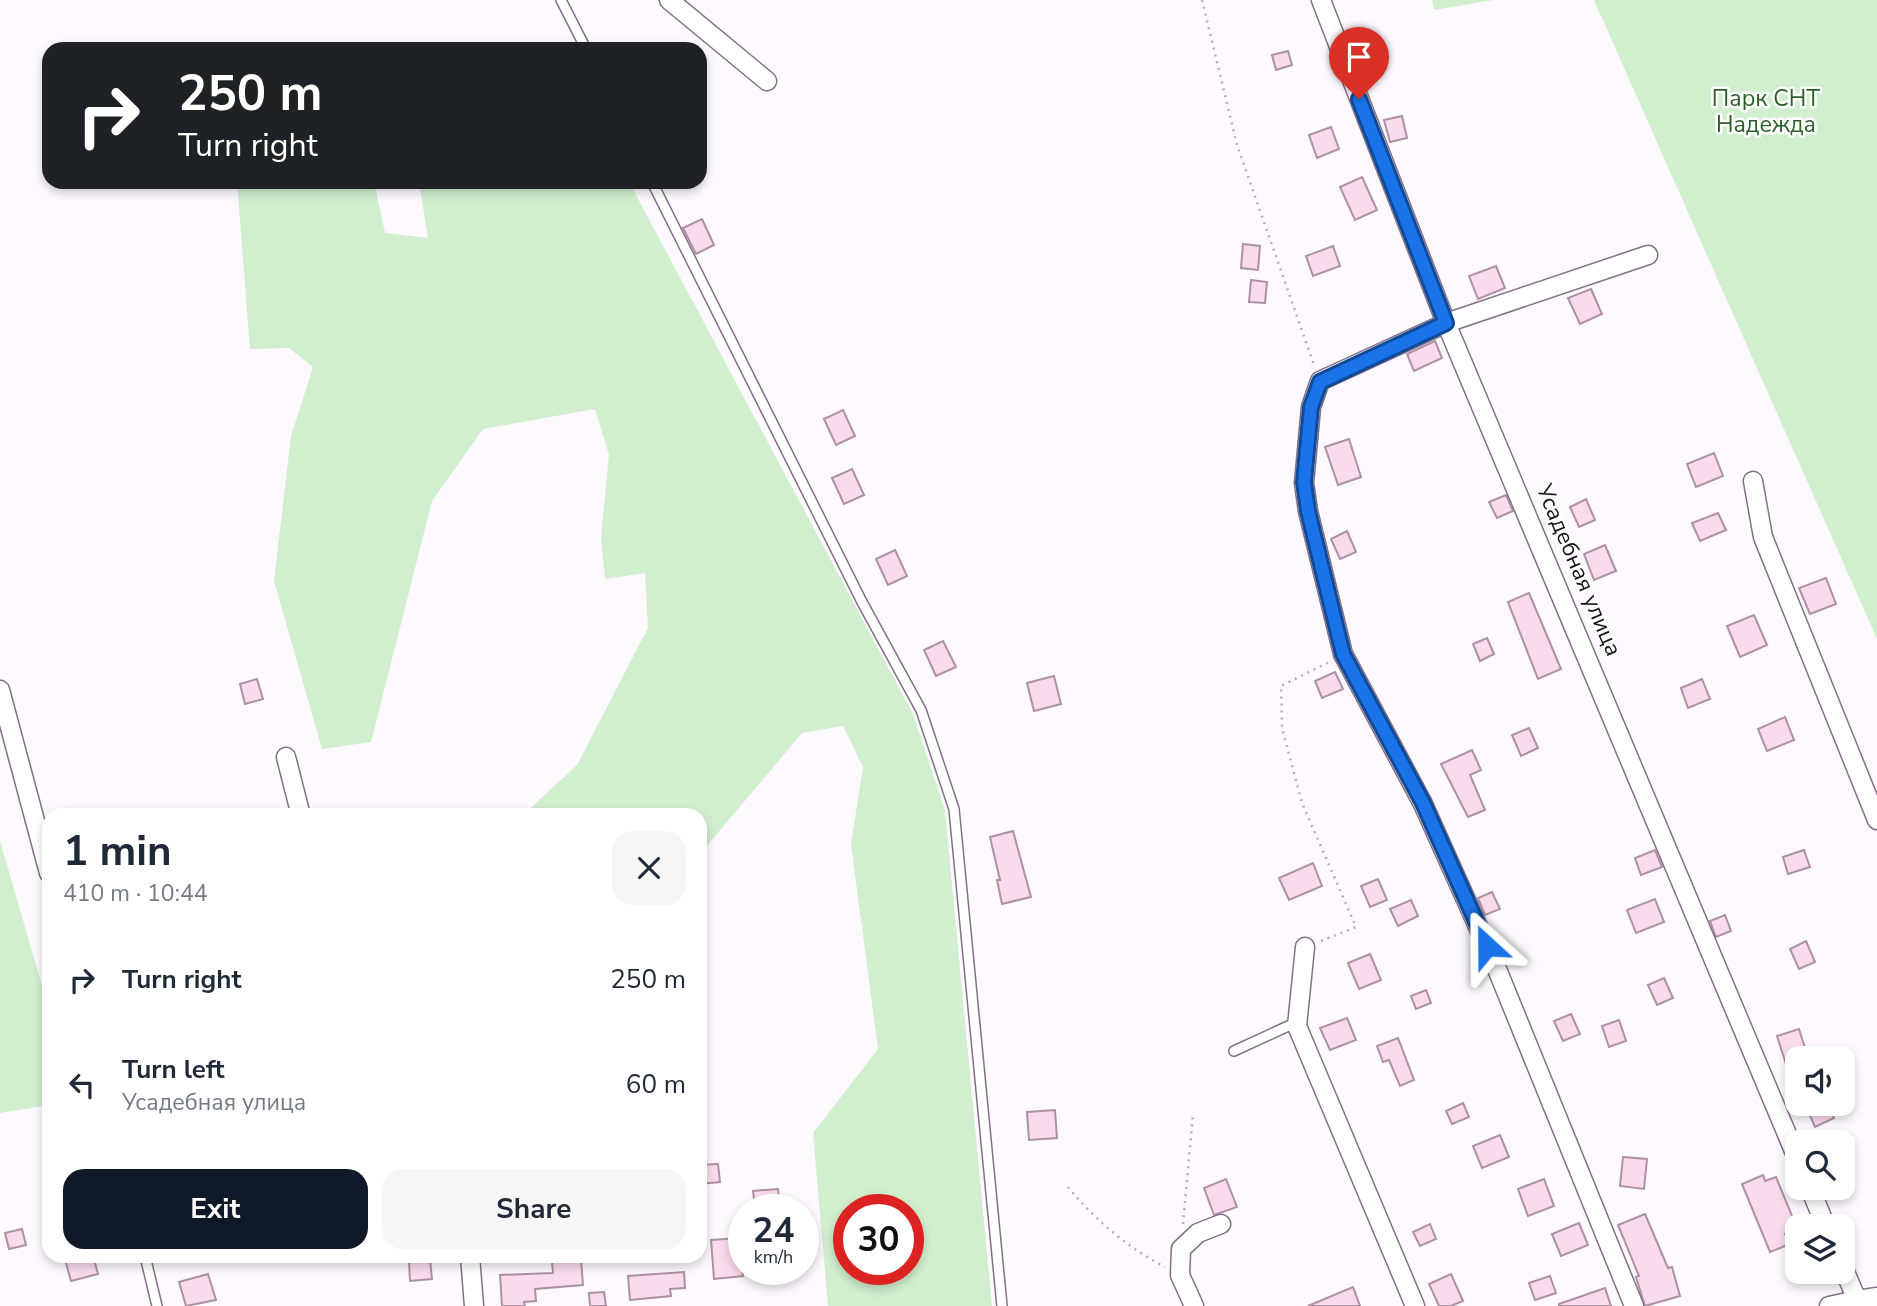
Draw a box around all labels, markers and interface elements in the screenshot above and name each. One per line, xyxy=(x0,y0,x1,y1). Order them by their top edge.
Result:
pin xyxy=(1329,27,1389,99)
icon: arrive xyxy=(1340,38,1378,76)
text: 250 m xyxy=(178,60,322,127)
icon: right xyxy=(63,70,154,161)
park label: Парк СНТ Надежда xyxy=(1712,83,1820,140)
text: Turn right xyxy=(178,124,318,167)
street label: Усадебная улица xyxy=(1528,478,1629,661)
text: 1 min xyxy=(63,823,172,880)
button: close xyxy=(612,831,686,905)
text: 410 m · 10:44 xyxy=(63,878,208,909)
position arrow xyxy=(1450,909,1524,983)
icon: right xyxy=(63,961,101,999)
text: Turn right xyxy=(122,962,241,997)
text: 250 m xyxy=(610,962,686,997)
map controls xyxy=(1785,1046,1855,1284)
button: sound xyxy=(1785,1046,1855,1116)
text: Turn left xyxy=(122,1052,225,1087)
icon: left xyxy=(63,1066,101,1104)
text: 60 m xyxy=(626,1067,686,1102)
text: Усадебная улица xyxy=(122,1087,306,1118)
button: search xyxy=(1785,1130,1855,1200)
button: Exit xyxy=(63,1169,368,1249)
button: Share xyxy=(382,1169,686,1249)
speed limit sign: 30 xyxy=(833,1194,924,1285)
text: 24 xyxy=(752,1207,795,1254)
button: layers xyxy=(1785,1214,1855,1284)
text: km/h xyxy=(754,1245,793,1269)

